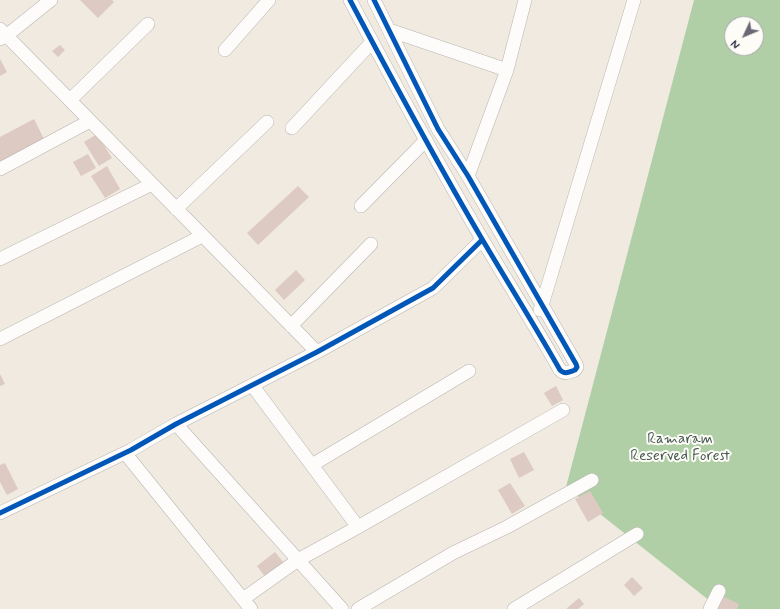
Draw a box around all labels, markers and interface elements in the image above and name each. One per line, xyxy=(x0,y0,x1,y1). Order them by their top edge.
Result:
north arrow xyxy=(724,16,764,56)
text: N xyxy=(729,36,744,51)
park label: Ramaram Reserved Forest xyxy=(630,431,730,466)

